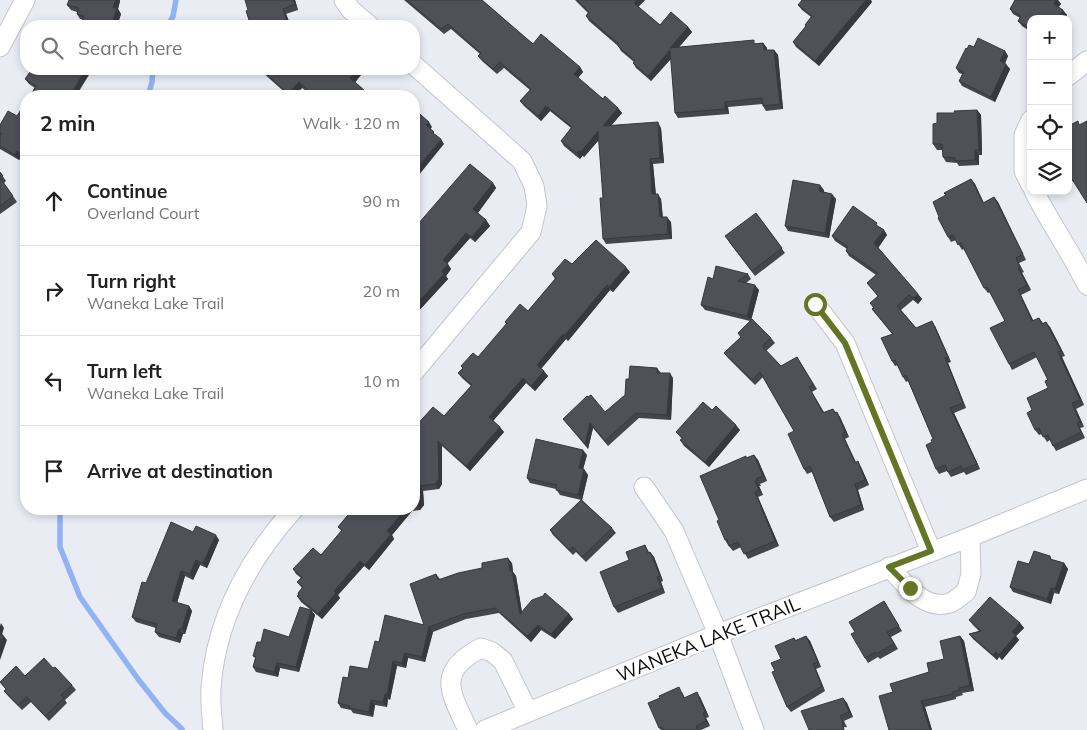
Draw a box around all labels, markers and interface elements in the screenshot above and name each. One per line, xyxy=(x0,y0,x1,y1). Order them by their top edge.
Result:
map controls xyxy=(1027,15,1072,195)
button: + xyxy=(1027,15,1072,60)
search box xyxy=(20,20,420,75)
icon: search xyxy=(38,34,66,62)
text: Search here xyxy=(78,36,182,60)
button: − xyxy=(1027,60,1072,105)
button: locate xyxy=(1027,105,1072,150)
text: 2 min xyxy=(40,110,95,136)
text: Walk · 120 m xyxy=(302,113,400,133)
button: layers xyxy=(1027,150,1072,195)
text: Continue xyxy=(87,179,167,203)
icon: ahead xyxy=(40,187,68,215)
text: 90 m xyxy=(363,191,400,211)
text: Overland Court xyxy=(87,203,199,223)
text: Turn right xyxy=(87,269,176,293)
icon: right xyxy=(40,277,68,305)
text: 20 m xyxy=(363,281,400,301)
text: Waneka Lake Trail xyxy=(87,293,224,313)
route start xyxy=(804,293,827,316)
text: Turn left xyxy=(87,359,162,383)
icon: left xyxy=(40,367,68,395)
text: 10 m xyxy=(363,371,400,391)
text: Waneka Lake Trail xyxy=(87,383,224,403)
icon: arrive xyxy=(40,457,68,485)
text: Arrive at destination xyxy=(87,459,273,483)
route end xyxy=(899,577,922,600)
street label: WANEKA LAKE TRAIL xyxy=(613,591,804,687)

